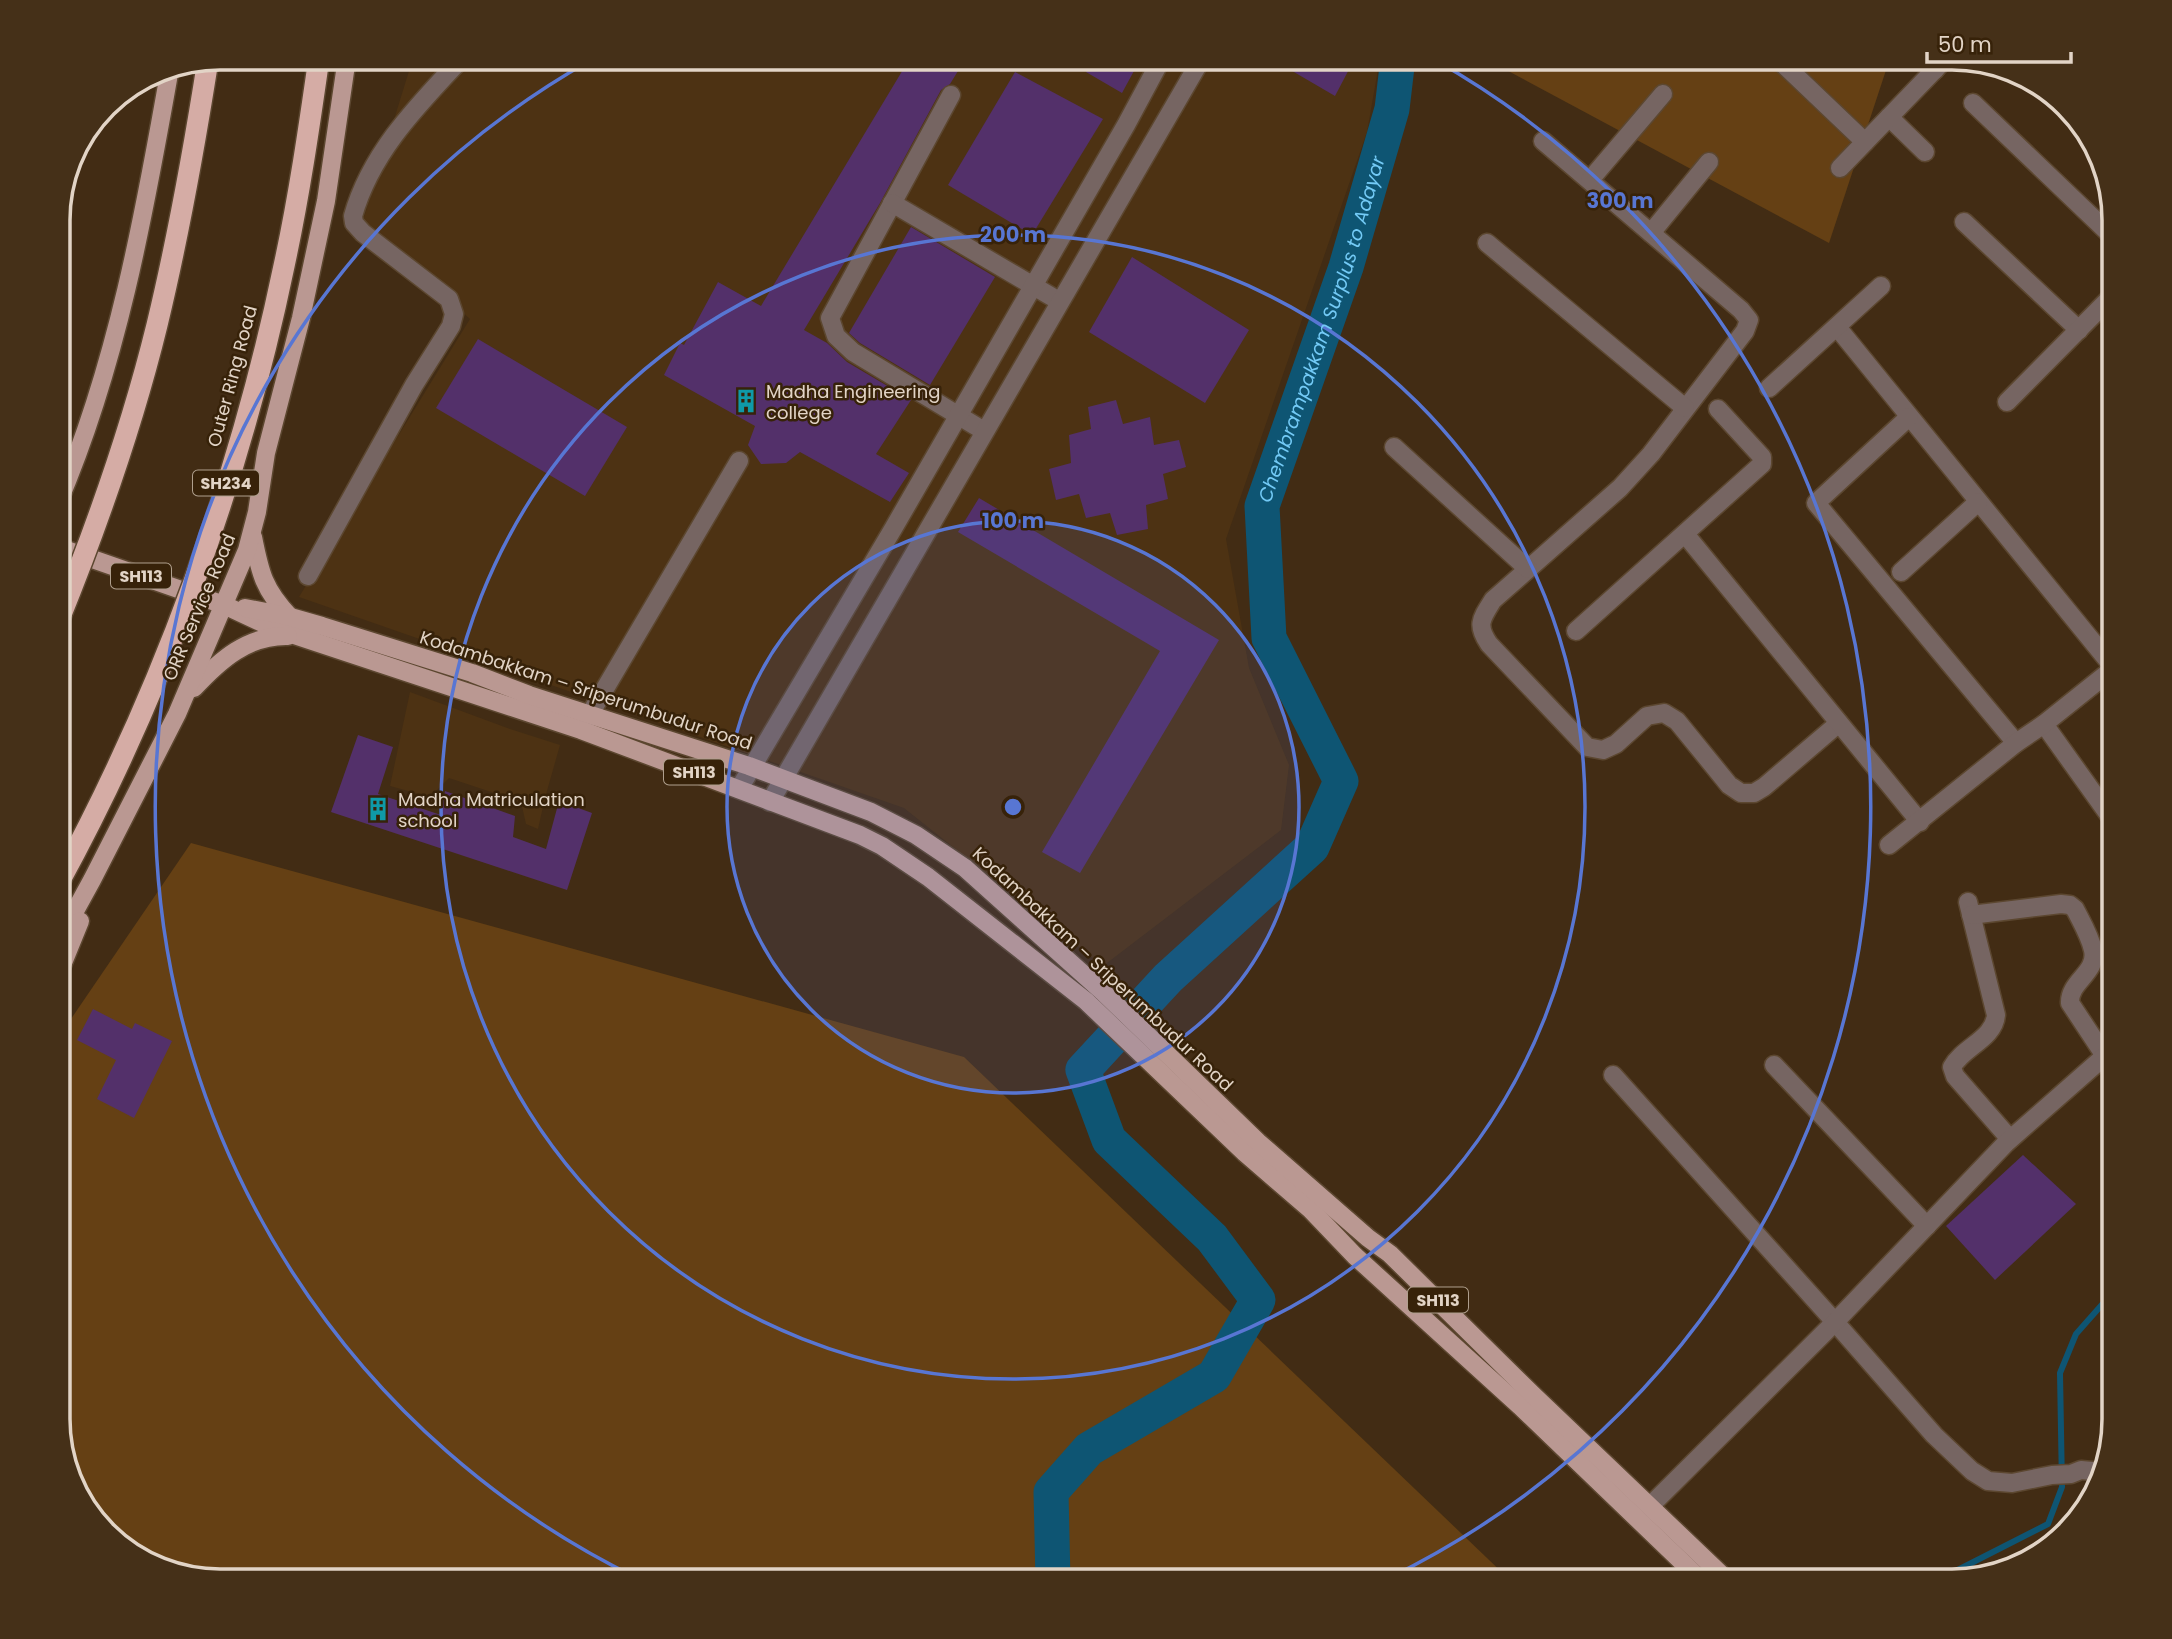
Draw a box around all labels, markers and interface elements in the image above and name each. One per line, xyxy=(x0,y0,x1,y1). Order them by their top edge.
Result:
scale bar xyxy=(1927,21,2070,65)
text: 50 m xyxy=(1938,30,1992,59)
water label: Chembrampakkam Surplus to Adayar xyxy=(1251,152,1391,506)
text: 300 m xyxy=(1587,186,1653,215)
text: 200 m xyxy=(980,220,1046,249)
street label: Outer Ring Road xyxy=(201,302,263,450)
place label: Madha Engineering college xyxy=(766,379,940,425)
building icon: Madha Engineering college xyxy=(732,387,760,415)
road number: SH234 xyxy=(193,470,259,496)
text: 100 m xyxy=(982,506,1044,535)
street label: ORR Service Road xyxy=(157,530,241,684)
road number: SH113 xyxy=(111,564,171,589)
street label: Kodambakkam – Sriperumbudur Road xyxy=(417,624,755,756)
road number: SH113 xyxy=(664,760,724,785)
place label: Madha Matriculation school xyxy=(398,787,585,833)
building icon: Madha Matriculation school xyxy=(364,795,392,823)
centre of rings xyxy=(1001,795,1025,819)
street label: Kodambakkam – Sriperumbudur Road xyxy=(967,841,1239,1097)
road number: SH113 xyxy=(1408,1288,1468,1312)

